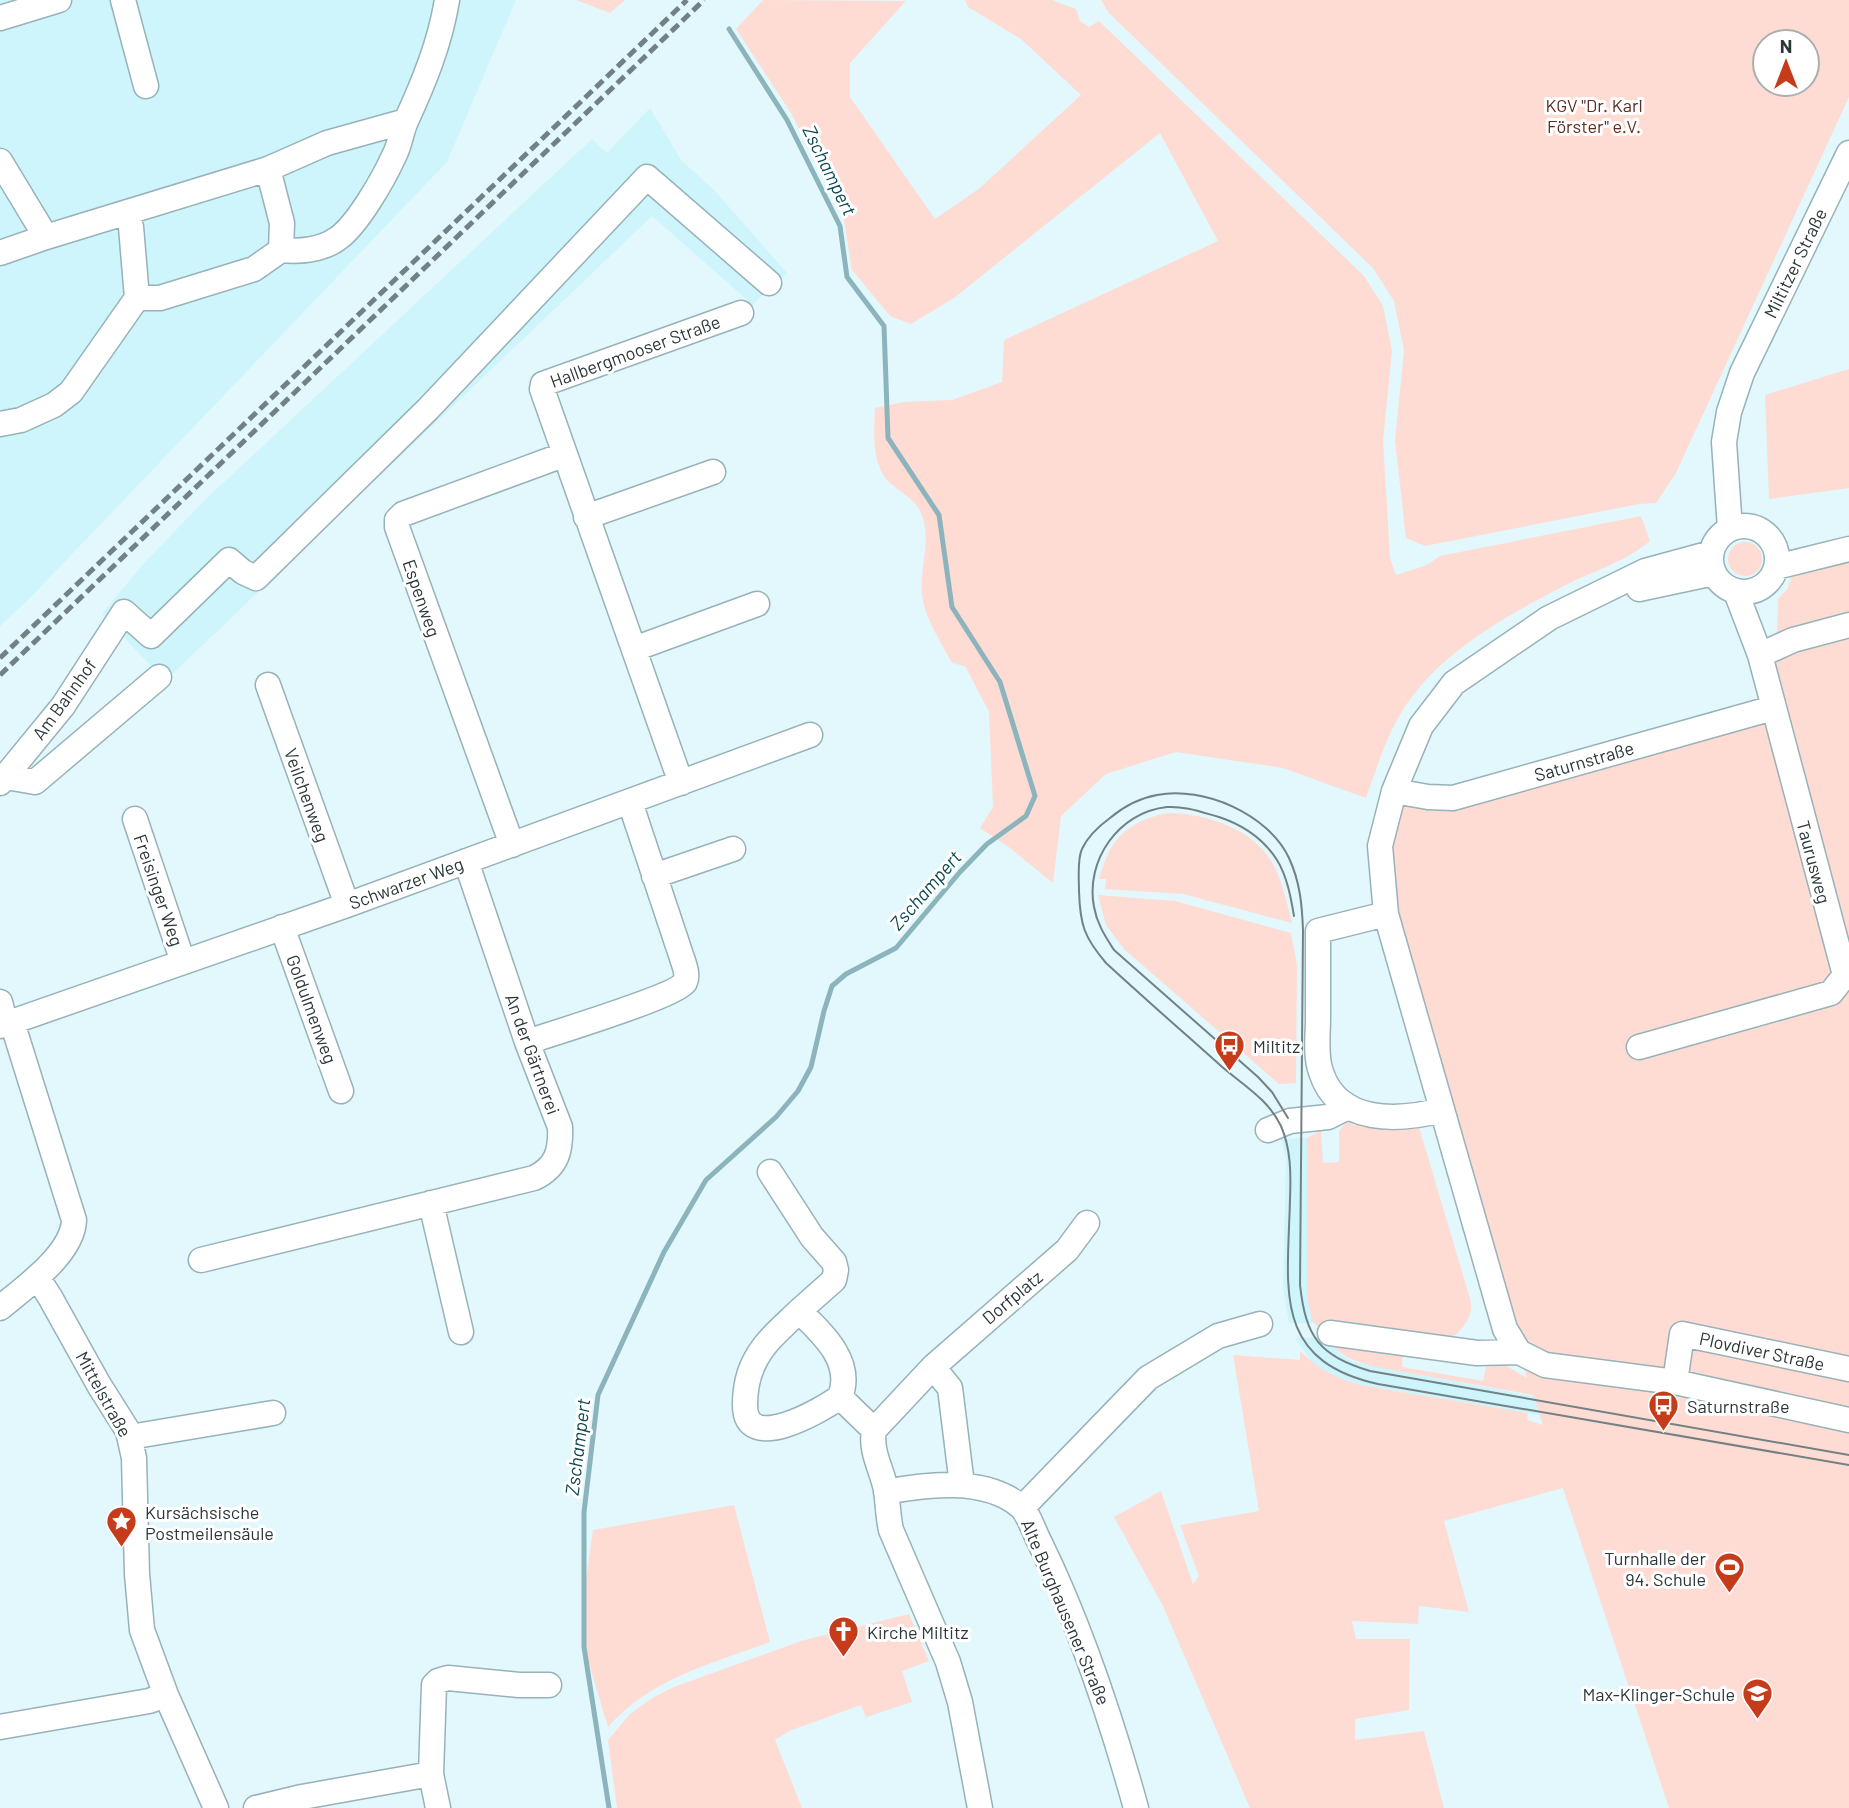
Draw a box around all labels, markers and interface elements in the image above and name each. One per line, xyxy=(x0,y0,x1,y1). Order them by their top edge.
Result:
north arrow xyxy=(1751,28,1821,98)
text: N xyxy=(1780,34,1792,57)
park label: KGV "Dr. Karl Förster" e.V. xyxy=(1545,94,1643,137)
water label: Zschampert xyxy=(798,121,862,219)
street label: Miltitzer Straße xyxy=(1759,204,1831,322)
street label: Hallbergmooser Straße xyxy=(547,310,723,392)
street label: Espenweg xyxy=(399,556,445,640)
street label: Am Bahnhof xyxy=(27,654,101,744)
street label: Saturnstraße xyxy=(1532,736,1636,786)
street label: Veilchenweg xyxy=(280,745,334,845)
street label: Taurusweg xyxy=(1792,818,1836,906)
street label: Freisinger Weg xyxy=(130,831,188,949)
water label: Zschampert xyxy=(884,846,966,934)
street label: Schwarzer Weg xyxy=(346,852,466,914)
street label: Goldulmenweg xyxy=(282,951,342,1067)
street label: An der Gärtnerei xyxy=(501,991,565,1117)
bus stop icon: Miltitz xyxy=(1213,1029,1247,1073)
place label: Miltitz xyxy=(1253,1035,1300,1057)
street label: Dorfplatz xyxy=(977,1265,1047,1329)
street label: Plovdiver Straße xyxy=(1697,1327,1827,1375)
street label: Mittelstraße xyxy=(71,1347,137,1441)
bus stop icon: Saturnstraße xyxy=(1647,1389,1681,1433)
place label: Saturnstraße xyxy=(1687,1395,1790,1417)
water label: Zschampert xyxy=(560,1397,594,1497)
place label: Kursächsische Postmeilensäule xyxy=(145,1501,274,1544)
place icon: Kursächsische Postmeilensäule xyxy=(105,1505,139,1549)
street label: Alte Burghausener Straße xyxy=(1017,1516,1115,1708)
place label: Turnhalle der 94. Schule xyxy=(1604,1547,1706,1590)
sports icon: Turnhalle der 94. Schule xyxy=(1712,1551,1746,1595)
church icon: Kirche Miltitz xyxy=(827,1615,861,1659)
place label: Kirche Miltitz xyxy=(867,1621,968,1643)
school or university icon: Max-Klinger-Schule xyxy=(1741,1677,1775,1721)
place label: Max-Klinger-Schule xyxy=(1582,1683,1735,1705)

